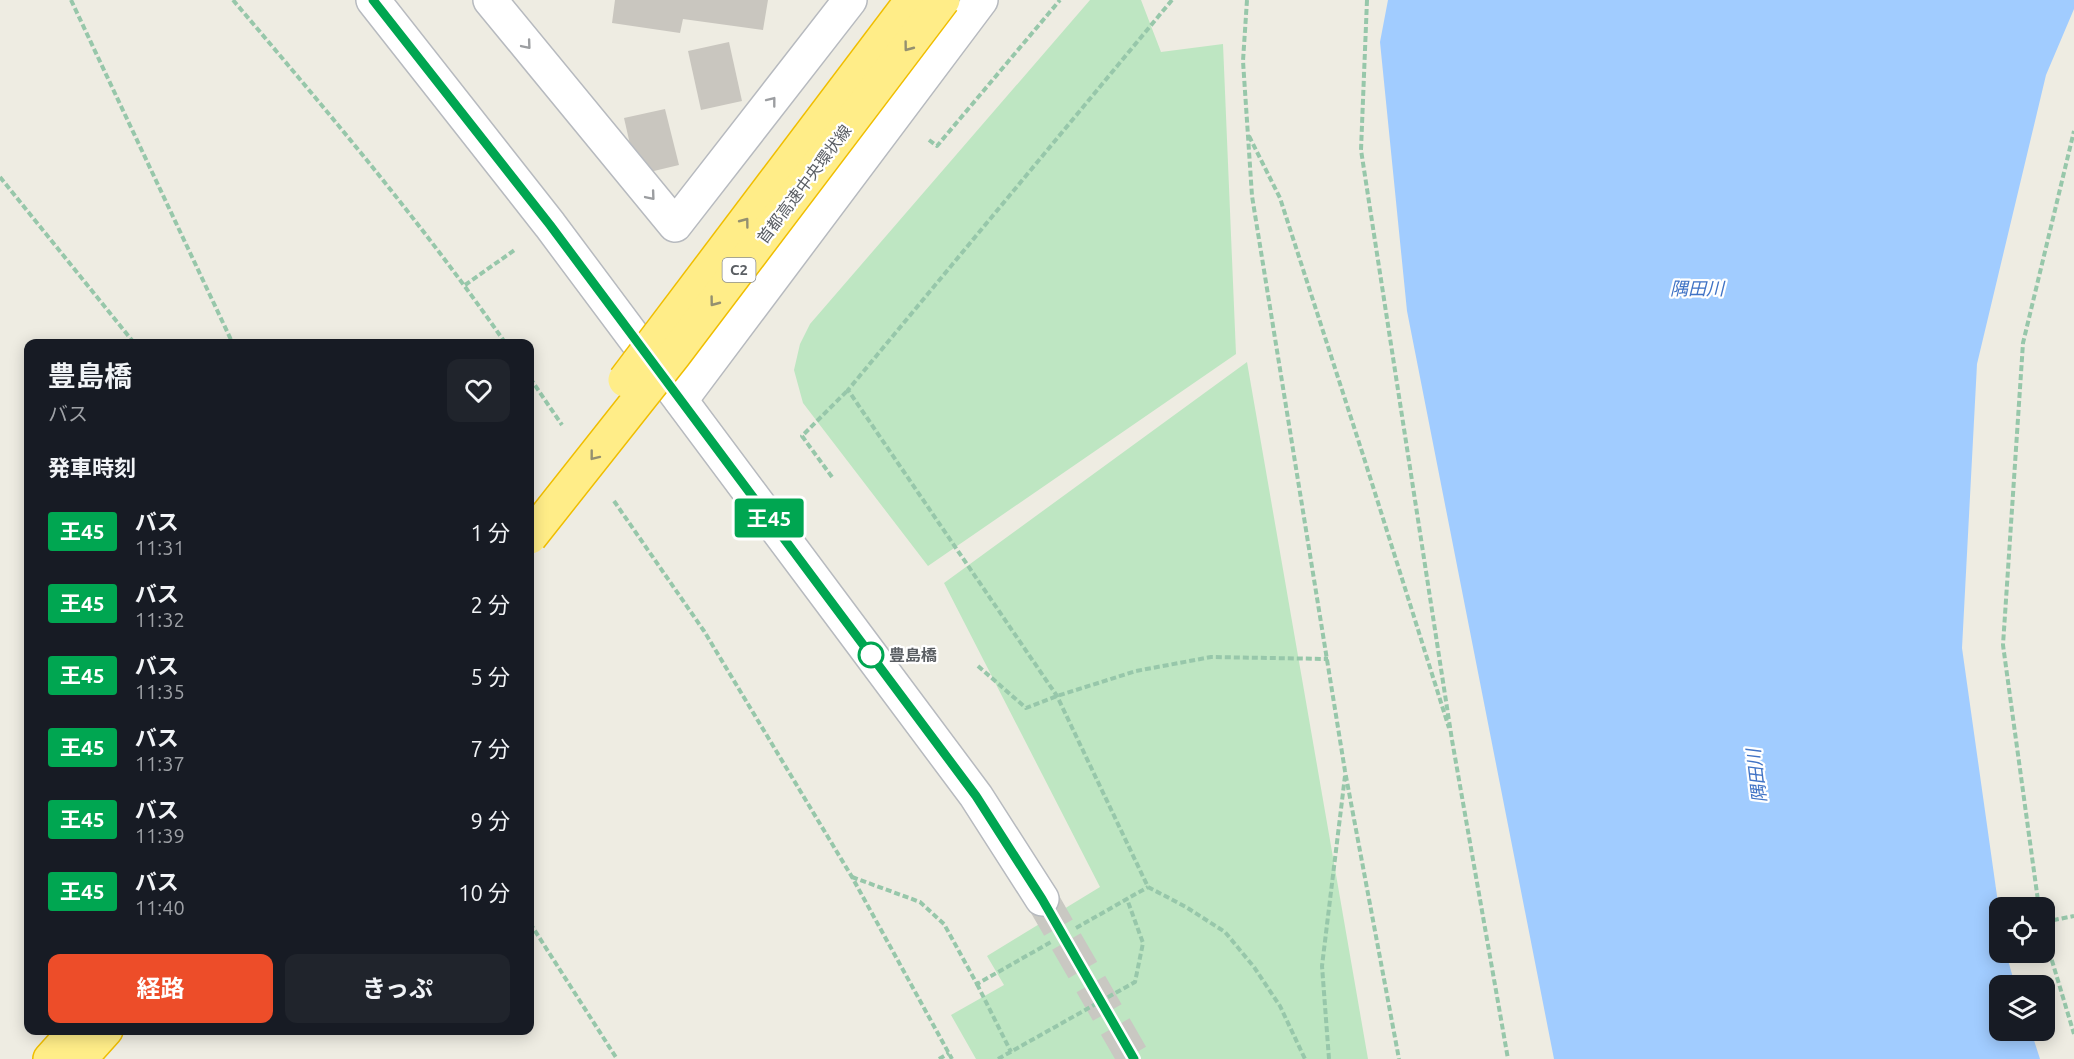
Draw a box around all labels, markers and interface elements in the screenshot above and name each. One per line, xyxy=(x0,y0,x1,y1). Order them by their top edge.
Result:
one-way arrow xyxy=(520,38,531,49)
one-way arrow xyxy=(905,40,916,51)
one-way arrow xyxy=(764,97,775,108)
street label: 首都高速中央環状線 xyxy=(753,121,855,247)
one-way arrow xyxy=(644,189,655,200)
one-way arrow xyxy=(738,218,749,229)
road number: C2 xyxy=(722,258,756,282)
water label: 隅田川 xyxy=(1670,278,1726,298)
one-way arrow xyxy=(711,296,722,307)
button: heart xyxy=(447,359,510,422)
text: 豊島橋 xyxy=(48,360,132,391)
text: バス xyxy=(48,402,88,425)
one-way arrow xyxy=(591,449,602,460)
text: 発車時刻 xyxy=(48,455,136,480)
line badge: 王45 xyxy=(734,498,804,538)
text: 王45 xyxy=(747,506,791,530)
text: バス xyxy=(135,509,179,534)
text: 王45 xyxy=(60,519,105,543)
text: 1 分 xyxy=(471,520,510,545)
text: 11:31 xyxy=(135,536,185,559)
text: バス xyxy=(135,581,179,606)
text: 王45 xyxy=(60,591,105,615)
text: 2 分 xyxy=(471,592,510,617)
text: 11:32 xyxy=(135,608,185,631)
marker: 豊島橋 xyxy=(858,642,884,668)
place label: 豊島橋 xyxy=(889,646,937,664)
text: バス xyxy=(135,653,179,678)
text: 王45 xyxy=(60,663,105,687)
text: 5 分 xyxy=(471,664,510,689)
text: 11:35 xyxy=(135,680,185,703)
text: バス xyxy=(135,725,179,750)
text: 王45 xyxy=(60,735,105,759)
text: 7 分 xyxy=(471,736,510,761)
water label: 隅田川 xyxy=(1743,746,1769,804)
text: 11:37 xyxy=(135,752,185,775)
text: バス xyxy=(135,797,179,822)
text: 王45 xyxy=(60,807,105,831)
text: 9 分 xyxy=(471,808,510,833)
text: 11:39 xyxy=(135,824,185,847)
text: バス xyxy=(135,869,179,894)
text: 王45 xyxy=(60,879,105,903)
text: 10 分 xyxy=(458,880,510,905)
text: 11:40 xyxy=(135,896,185,919)
map controls xyxy=(1989,897,2055,1041)
button: locate xyxy=(1989,897,2055,963)
button: 経路 xyxy=(48,954,273,1023)
button: きっぷ xyxy=(285,954,510,1023)
button: layers xyxy=(1989,975,2055,1041)

